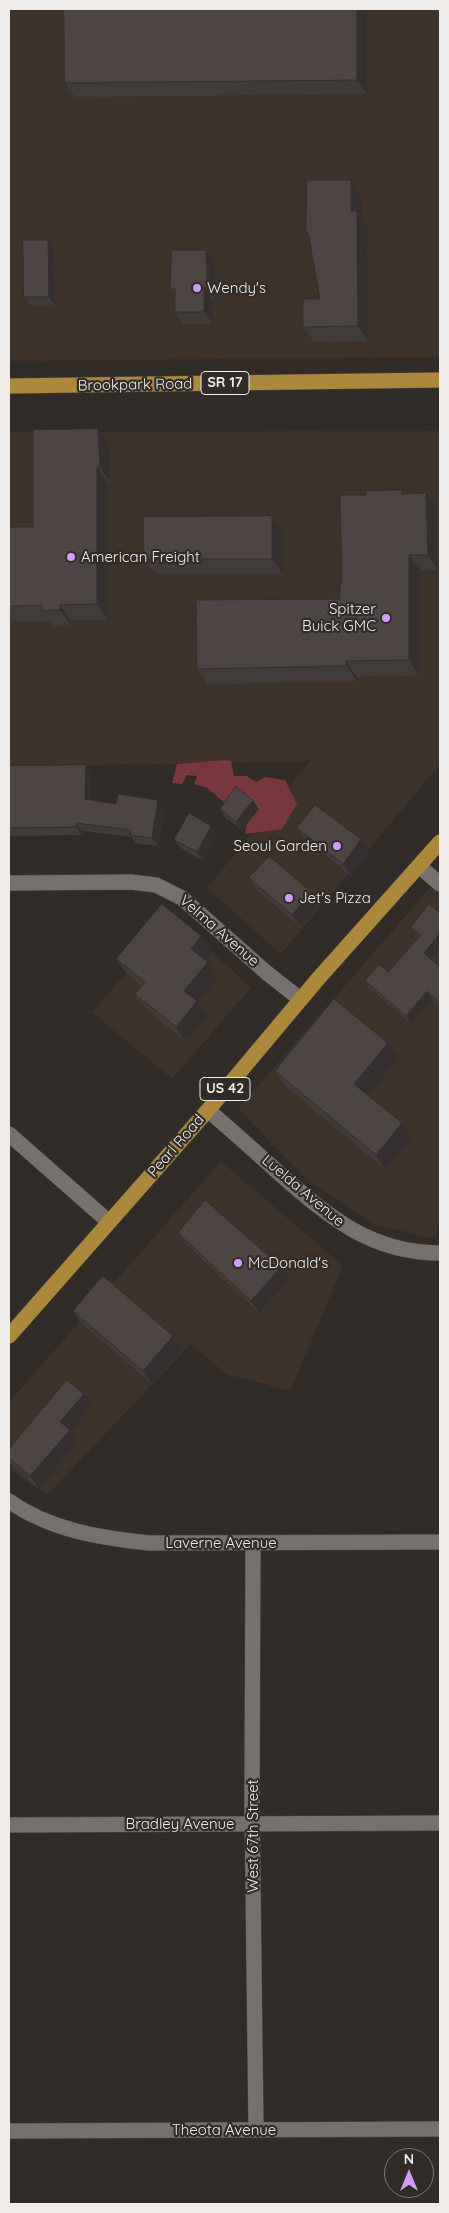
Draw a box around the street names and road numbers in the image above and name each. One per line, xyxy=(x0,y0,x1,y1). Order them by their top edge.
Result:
road number: SR 17 xyxy=(201,372,249,394)
street label: Brookpark Road xyxy=(78,375,192,395)
street label: Velma Avenue xyxy=(175,891,263,971)
road number: US 42 xyxy=(200,1078,250,1100)
street label: Pearl Road xyxy=(144,1111,208,1181)
street label: Luelda Avenue xyxy=(258,1151,348,1231)
street label: Laverne Avenue xyxy=(165,1534,277,1552)
street label: West 67th Street xyxy=(244,1779,262,1893)
street label: Bradley Avenue xyxy=(125,1815,235,1833)
street label: Theota Avenue xyxy=(172,2121,276,2139)

